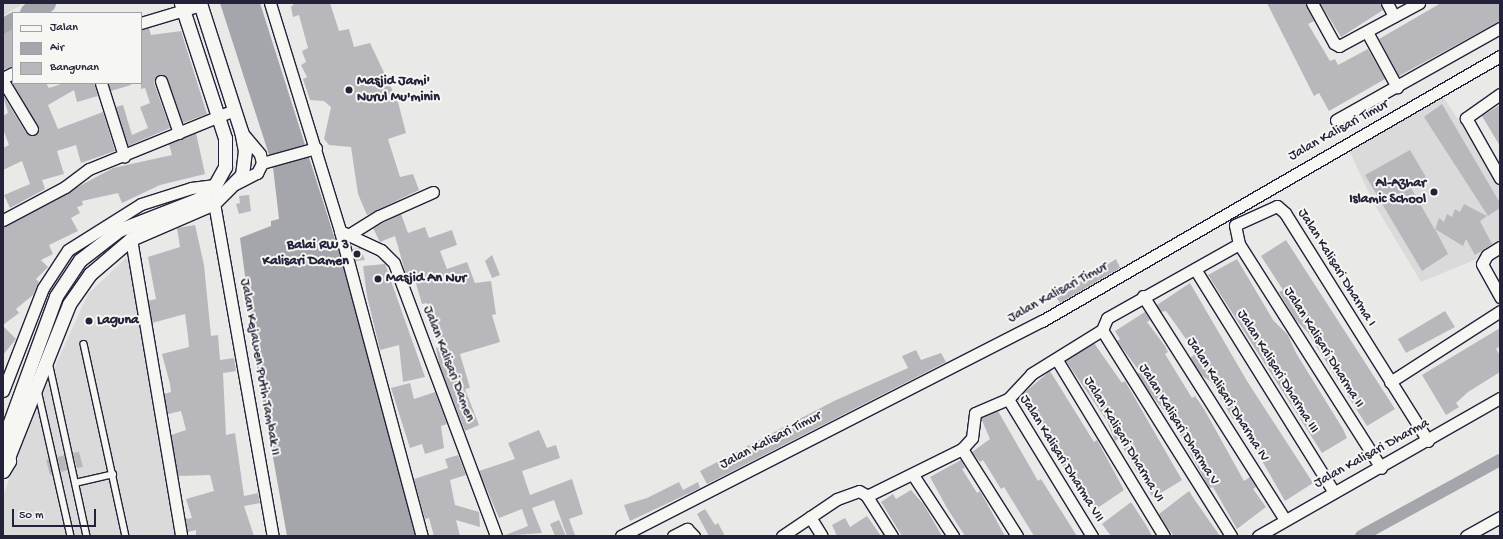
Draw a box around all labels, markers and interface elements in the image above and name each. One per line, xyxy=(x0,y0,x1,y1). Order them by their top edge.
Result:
legend xyxy=(12,12,142,84)
text: Jalan xyxy=(50,21,78,35)
text: Air xyxy=(50,41,64,55)
text: Bangunan xyxy=(50,61,99,75)
place label: Masjid Jami' Nurul Mu'minin xyxy=(357,74,440,106)
marker: Masjid Jami' Nurul Mu'minin xyxy=(344,85,354,95)
street label: Jalan Kalisari Timur xyxy=(1286,97,1392,165)
place label: Al-Azhar Islamic School xyxy=(1349,176,1426,208)
marker: Al-Azhar Islamic School xyxy=(1429,187,1439,197)
street label: Jalan Kalisari Dharma I xyxy=(1293,206,1379,330)
place label: Balai RW 3 Kalisari Damen xyxy=(262,238,349,270)
marker: Balai RW 3 Kalisari Damen xyxy=(352,249,362,259)
street label: Jalan Kalisari Timur xyxy=(1005,259,1111,327)
place label: Masjid An Nur xyxy=(386,271,466,287)
marker: Masjid An Nur xyxy=(373,274,383,284)
street label: Jalan Kejawen Putih Tambak II xyxy=(235,277,283,457)
street label: Jalan Kalisari Dharma II xyxy=(1279,285,1367,411)
street label: Jalan Kalisari Damen xyxy=(418,304,478,424)
street label: Jalan Kalisari Dharma III xyxy=(1232,307,1322,437)
place label: Laguna xyxy=(97,313,139,329)
marker: Laguna xyxy=(84,316,94,326)
street label: Jalan Kalisari Dharma IV xyxy=(1182,335,1272,465)
street label: Jalan Kalisari Dharma V xyxy=(1134,361,1222,489)
street label: Jalan Kalisari Dharma VI xyxy=(1079,374,1167,506)
street label: Jalan Kalisari Dharma VII xyxy=(1015,392,1107,526)
street label: Jalan Kalisari Timur xyxy=(717,408,825,474)
street label: Jalan Kalisari Dharma xyxy=(1312,415,1432,493)
scale bar xyxy=(14,501,98,527)
text: 50 m xyxy=(19,509,44,523)

